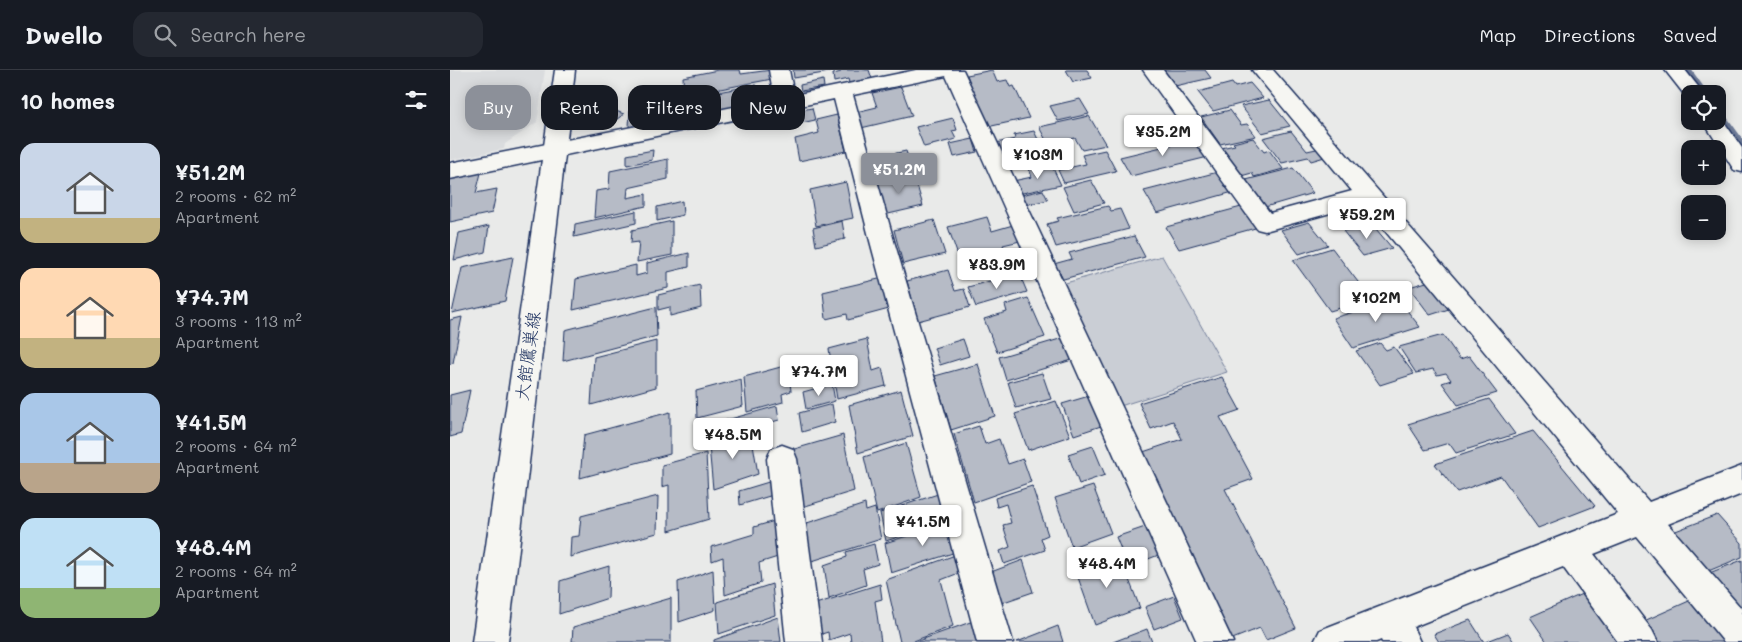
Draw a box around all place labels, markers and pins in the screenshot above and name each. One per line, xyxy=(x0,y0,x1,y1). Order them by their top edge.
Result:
pin: ¥35.2M xyxy=(1122,114,1204,157)
pin: ¥103M xyxy=(1003,138,1073,180)
pin: ¥51.2M xyxy=(858,152,940,195)
pin: ¥59.2M xyxy=(1326,198,1408,240)
pin: ¥83.9M xyxy=(956,248,1038,290)
pin: ¥102M xyxy=(1341,280,1411,323)
pin: ¥74.7M xyxy=(778,354,860,397)
pin: ¥48.5M xyxy=(692,418,774,460)
pin: ¥41.5M xyxy=(882,504,964,547)
pin: ¥48.4M xyxy=(1066,546,1148,589)

